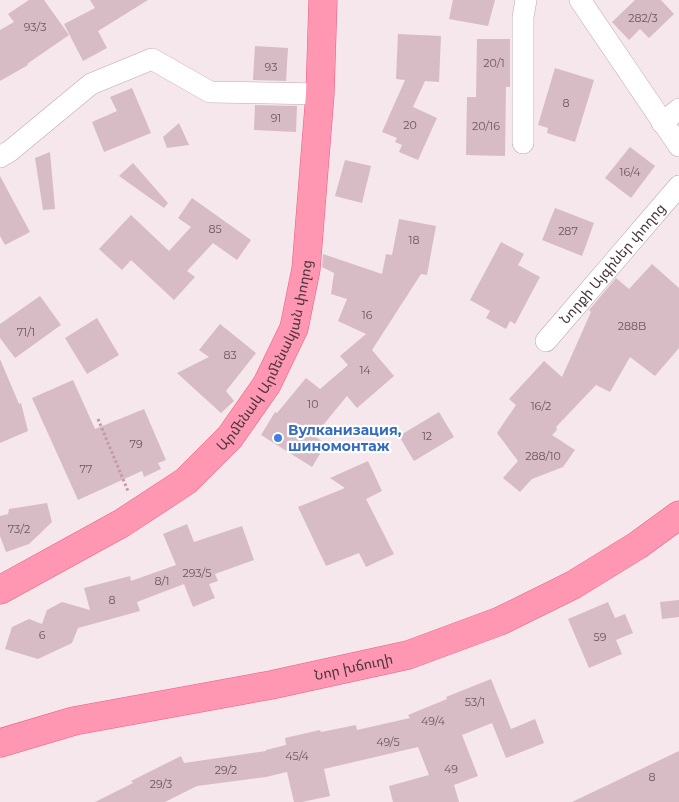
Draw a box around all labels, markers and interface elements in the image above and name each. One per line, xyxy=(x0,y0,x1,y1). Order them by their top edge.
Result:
house number: 282/3 xyxy=(628,11,658,25)
house number: 93/3 xyxy=(24,20,46,34)
house number: 20/1 xyxy=(483,56,505,70)
house number: 93 xyxy=(265,60,277,74)
house number: 8 xyxy=(562,96,570,110)
house number: 91 xyxy=(271,111,281,125)
house number: 20 xyxy=(403,118,417,132)
house number: 20/16 xyxy=(472,119,500,133)
house number: 16/4 xyxy=(620,165,641,179)
street label: Նորքի Այգիներ փողոց xyxy=(556,199,669,328)
house number: 85 xyxy=(208,222,222,236)
house number: 287 xyxy=(558,224,578,238)
house number: 18 xyxy=(409,233,420,247)
street label: Արմենակ Արմենակյան փողոց xyxy=(212,259,316,455)
house number: 16 xyxy=(362,308,373,322)
house number: 288B xyxy=(618,319,646,333)
house number: 71/1 xyxy=(17,325,35,339)
house number: 83 xyxy=(223,348,237,362)
house number: 14 xyxy=(359,363,371,377)
house number: 10 xyxy=(307,397,319,411)
house number: 16/2 xyxy=(531,399,551,413)
place label: Вулканизация, шиномонтаж xyxy=(288,421,402,455)
house number: 12 xyxy=(422,429,432,443)
marker: Вулканизация, шиномонтаж xyxy=(272,432,284,444)
house number: 79 xyxy=(129,437,143,451)
house number: 288/10 xyxy=(525,449,561,463)
house number: 77 xyxy=(80,462,92,476)
house number: 73/2 xyxy=(8,522,30,536)
house number: 293/5 xyxy=(183,566,211,580)
house number: 8/1 xyxy=(154,574,170,588)
house number: 8 xyxy=(108,593,116,607)
house number: 6 xyxy=(39,628,46,642)
house number: 59 xyxy=(594,630,607,644)
street label: Նոր խճուղի xyxy=(313,650,395,684)
house number: 53/1 xyxy=(465,695,485,709)
house number: 49/4 xyxy=(421,714,446,728)
house number: 49/5 xyxy=(376,735,400,749)
house number: 45/4 xyxy=(285,749,310,763)
house number: 49 xyxy=(444,762,458,776)
house number: 29/2 xyxy=(215,763,237,777)
house number: 8 xyxy=(648,770,656,784)
house number: 29/3 xyxy=(150,777,172,791)

